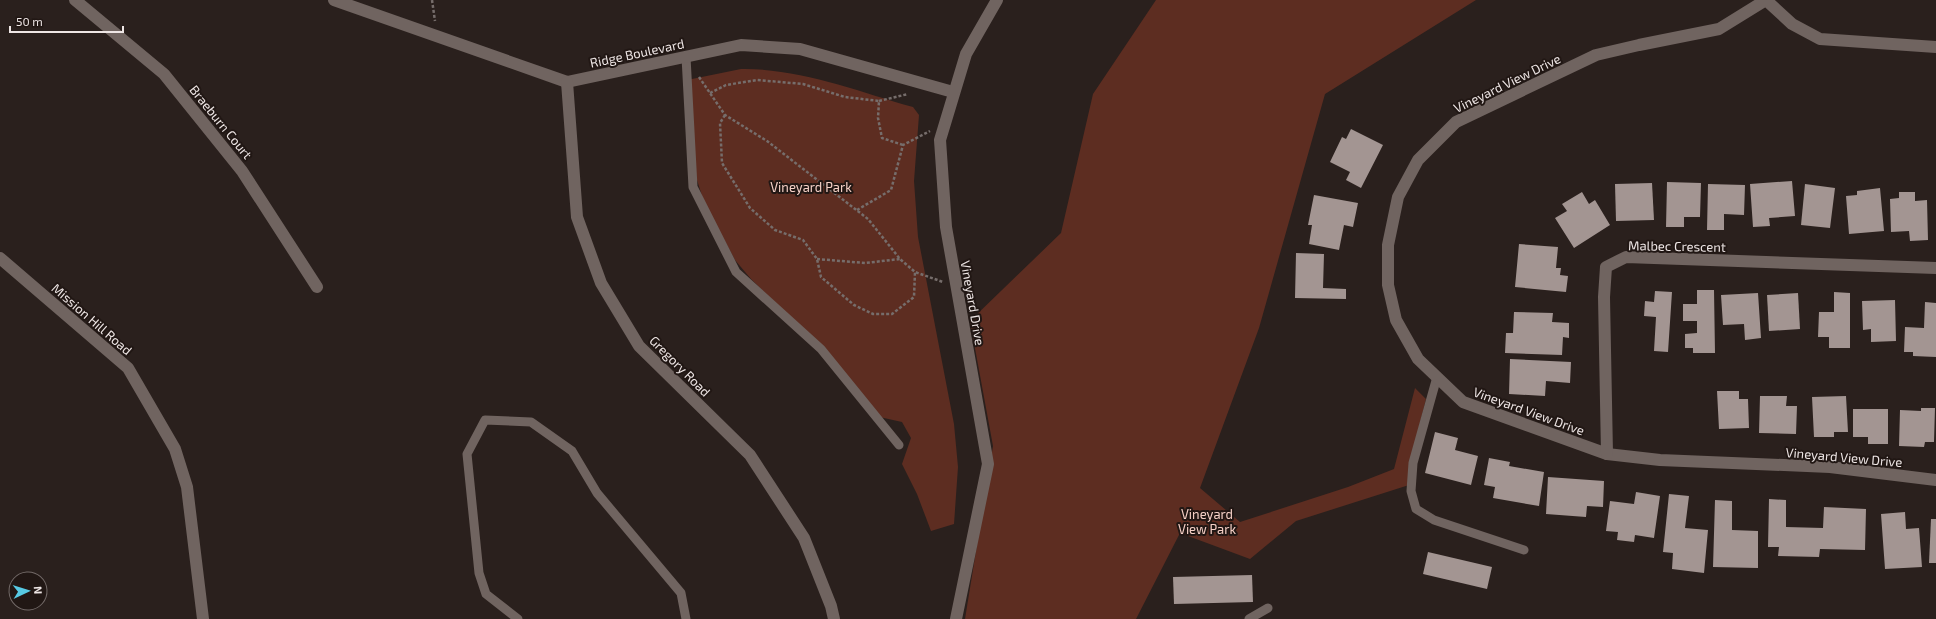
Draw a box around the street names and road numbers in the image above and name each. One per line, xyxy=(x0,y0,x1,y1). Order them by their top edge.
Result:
street label: Ridge Boulevard xyxy=(588,35,686,71)
street label: Vineyard View Drive xyxy=(1451,50,1563,116)
street label: Braeburn Court xyxy=(186,82,256,162)
street label: Malbec Crescent xyxy=(1628,237,1726,255)
street label: Vineyard Drive xyxy=(958,259,988,347)
street label: Mission Hill Road xyxy=(49,280,135,358)
street label: Gregory Road xyxy=(646,332,714,400)
street label: Vineyard View Drive xyxy=(1471,383,1587,439)
street label: Vineyard View Drive xyxy=(1785,444,1903,470)

